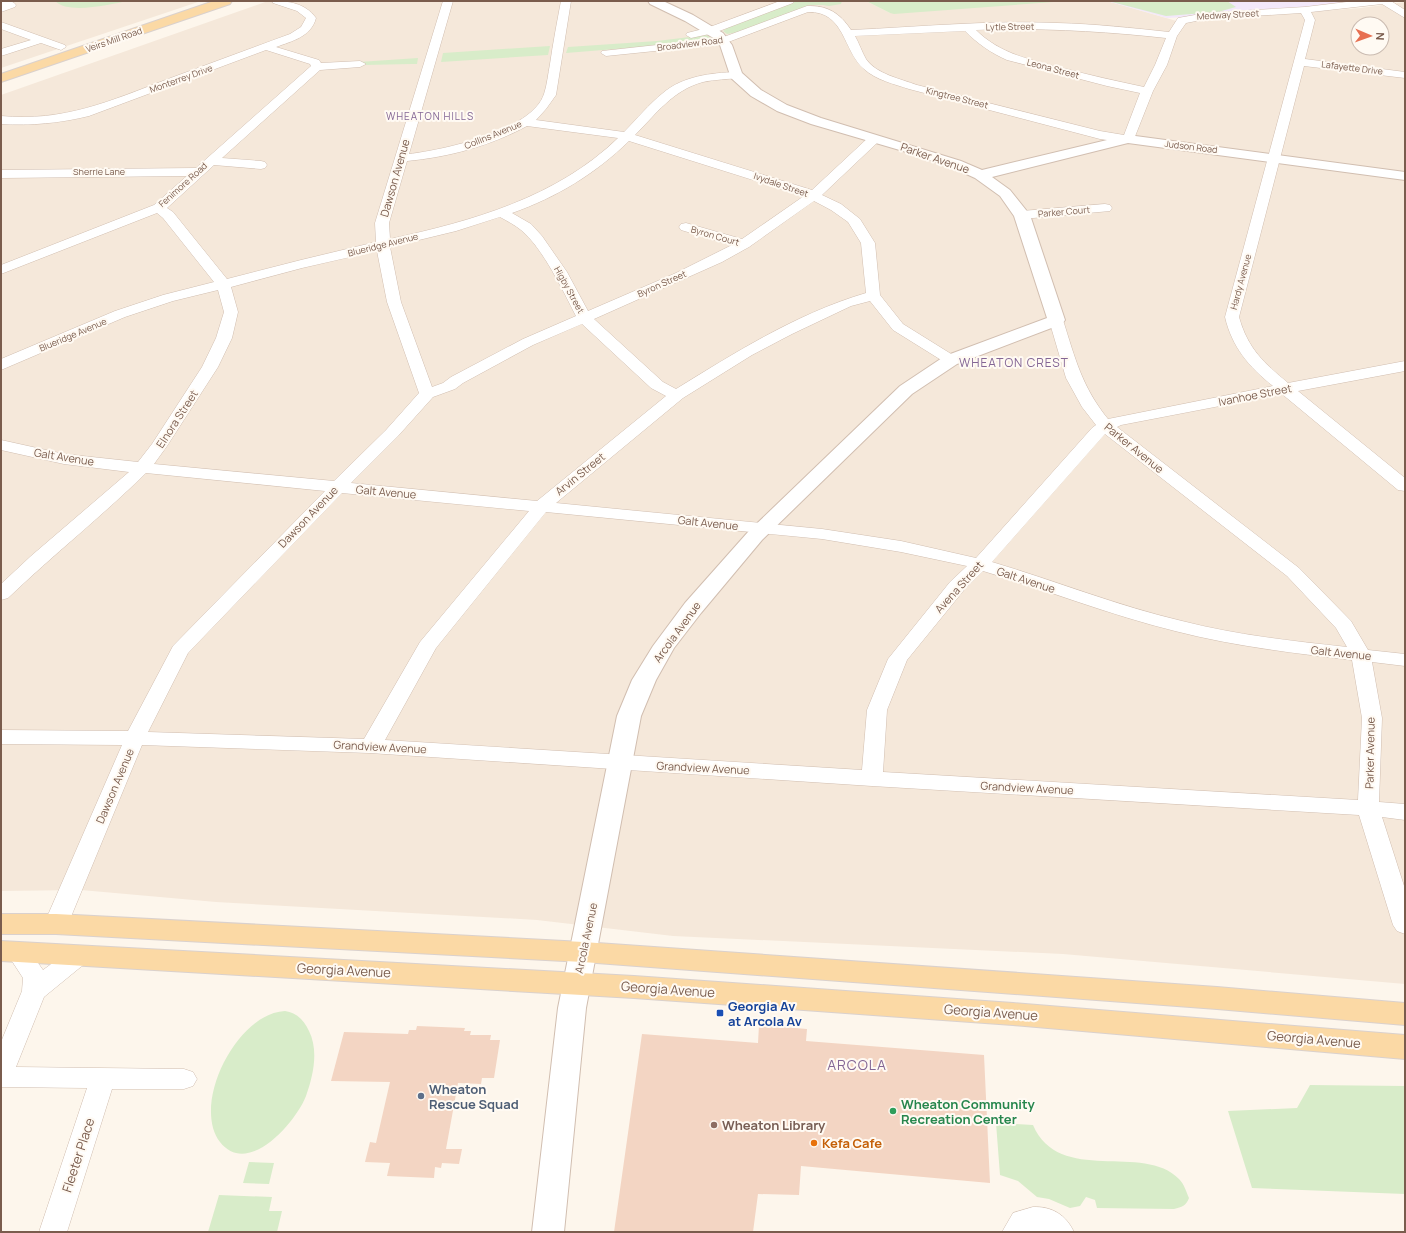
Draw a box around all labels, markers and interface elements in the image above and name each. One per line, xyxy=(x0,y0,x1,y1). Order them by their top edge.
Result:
street label: Medway Street xyxy=(1196,6,1260,23)
north arrow xyxy=(1350,16,1390,56)
street label: Lytle Street xyxy=(986,20,1035,33)
street label: Veirs Mill Road xyxy=(84,24,144,55)
text: N xyxy=(1373,32,1388,41)
street label: Broadview Road xyxy=(656,33,724,54)
street label: Leona Street xyxy=(1025,55,1081,82)
street label: Lafayette Drive xyxy=(1321,57,1384,78)
street label: Monterrey Drive xyxy=(148,61,214,96)
street label: Kingtree Street xyxy=(925,84,990,112)
district label: WHEATON HILLS xyxy=(386,109,474,123)
street label: Collins Avenue xyxy=(462,117,523,152)
street label: Dawson Avenue xyxy=(376,137,413,218)
street label: Judson Road xyxy=(1164,137,1218,156)
street label: Parker Avenue xyxy=(899,139,972,177)
street label: Fenimore Road xyxy=(155,159,210,210)
street label: Sherrie Lane xyxy=(73,165,125,178)
street label: Ivydale Street xyxy=(752,169,811,200)
street label: Parker Court xyxy=(1037,203,1091,220)
street label: Byron Court xyxy=(689,222,741,249)
street label: Blueridge Avenue xyxy=(346,229,419,260)
street label: Hardy Avenue xyxy=(1227,253,1254,311)
street label: Higby Street xyxy=(551,264,588,316)
street label: Byron Street xyxy=(635,267,689,300)
street label: Blueridge Avenue xyxy=(37,314,109,355)
district label: WHEATON CREST xyxy=(959,354,1069,371)
street label: Ivanhoe Street xyxy=(1217,380,1293,409)
street label: Elnora Street xyxy=(152,387,201,451)
street label: Parker Avenue xyxy=(1102,419,1167,476)
street label: Galt Avenue xyxy=(33,444,96,469)
street label: Arvin Street xyxy=(552,449,608,498)
street label: Galt Avenue xyxy=(355,481,417,502)
street label: Dawson Avenue xyxy=(274,482,341,551)
street label: Galt Avenue xyxy=(677,512,740,533)
street label: Avena Street xyxy=(931,557,986,616)
street label: Galt Avenue xyxy=(995,563,1058,596)
street label: Arcola Avenue xyxy=(649,598,704,665)
street label: Galt Avenue xyxy=(1310,642,1373,663)
street label: Parker Avenue xyxy=(1361,716,1378,789)
street label: Grandview Avenue xyxy=(333,737,428,756)
street label: Dawson Avenue xyxy=(92,745,137,826)
street label: Grandview Avenue xyxy=(656,758,751,777)
street label: Grandview Avenue xyxy=(980,778,1075,797)
street label: Arcola Avenue xyxy=(571,901,600,975)
street label: Georgia Avenue xyxy=(297,959,392,981)
street label: Georgia Avenue xyxy=(621,977,716,1001)
place label: Georgia Av at Arcola Av xyxy=(728,997,802,1030)
street label: Georgia Avenue xyxy=(944,1000,1039,1024)
marker: Georgia Av at Arcola Av xyxy=(715,1008,725,1018)
street label: Georgia Avenue xyxy=(1266,1026,1362,1052)
district label: ARCOLA xyxy=(827,1055,887,1074)
place label: Wheaton Rescue Squad xyxy=(429,1080,519,1113)
marker: Wheaton Rescue Squad xyxy=(416,1091,426,1101)
place label: Wheaton Community Recreation Center xyxy=(901,1095,1035,1128)
marker: Wheaton Community Recreation Center xyxy=(888,1106,898,1116)
street label: Fleeter Place xyxy=(57,1115,99,1195)
place label: Wheaton Library xyxy=(722,1116,826,1134)
marker: Wheaton Library xyxy=(709,1120,719,1130)
place label: Kefa Cafe xyxy=(822,1134,882,1152)
marker: Kefa Cafe xyxy=(809,1138,819,1148)

